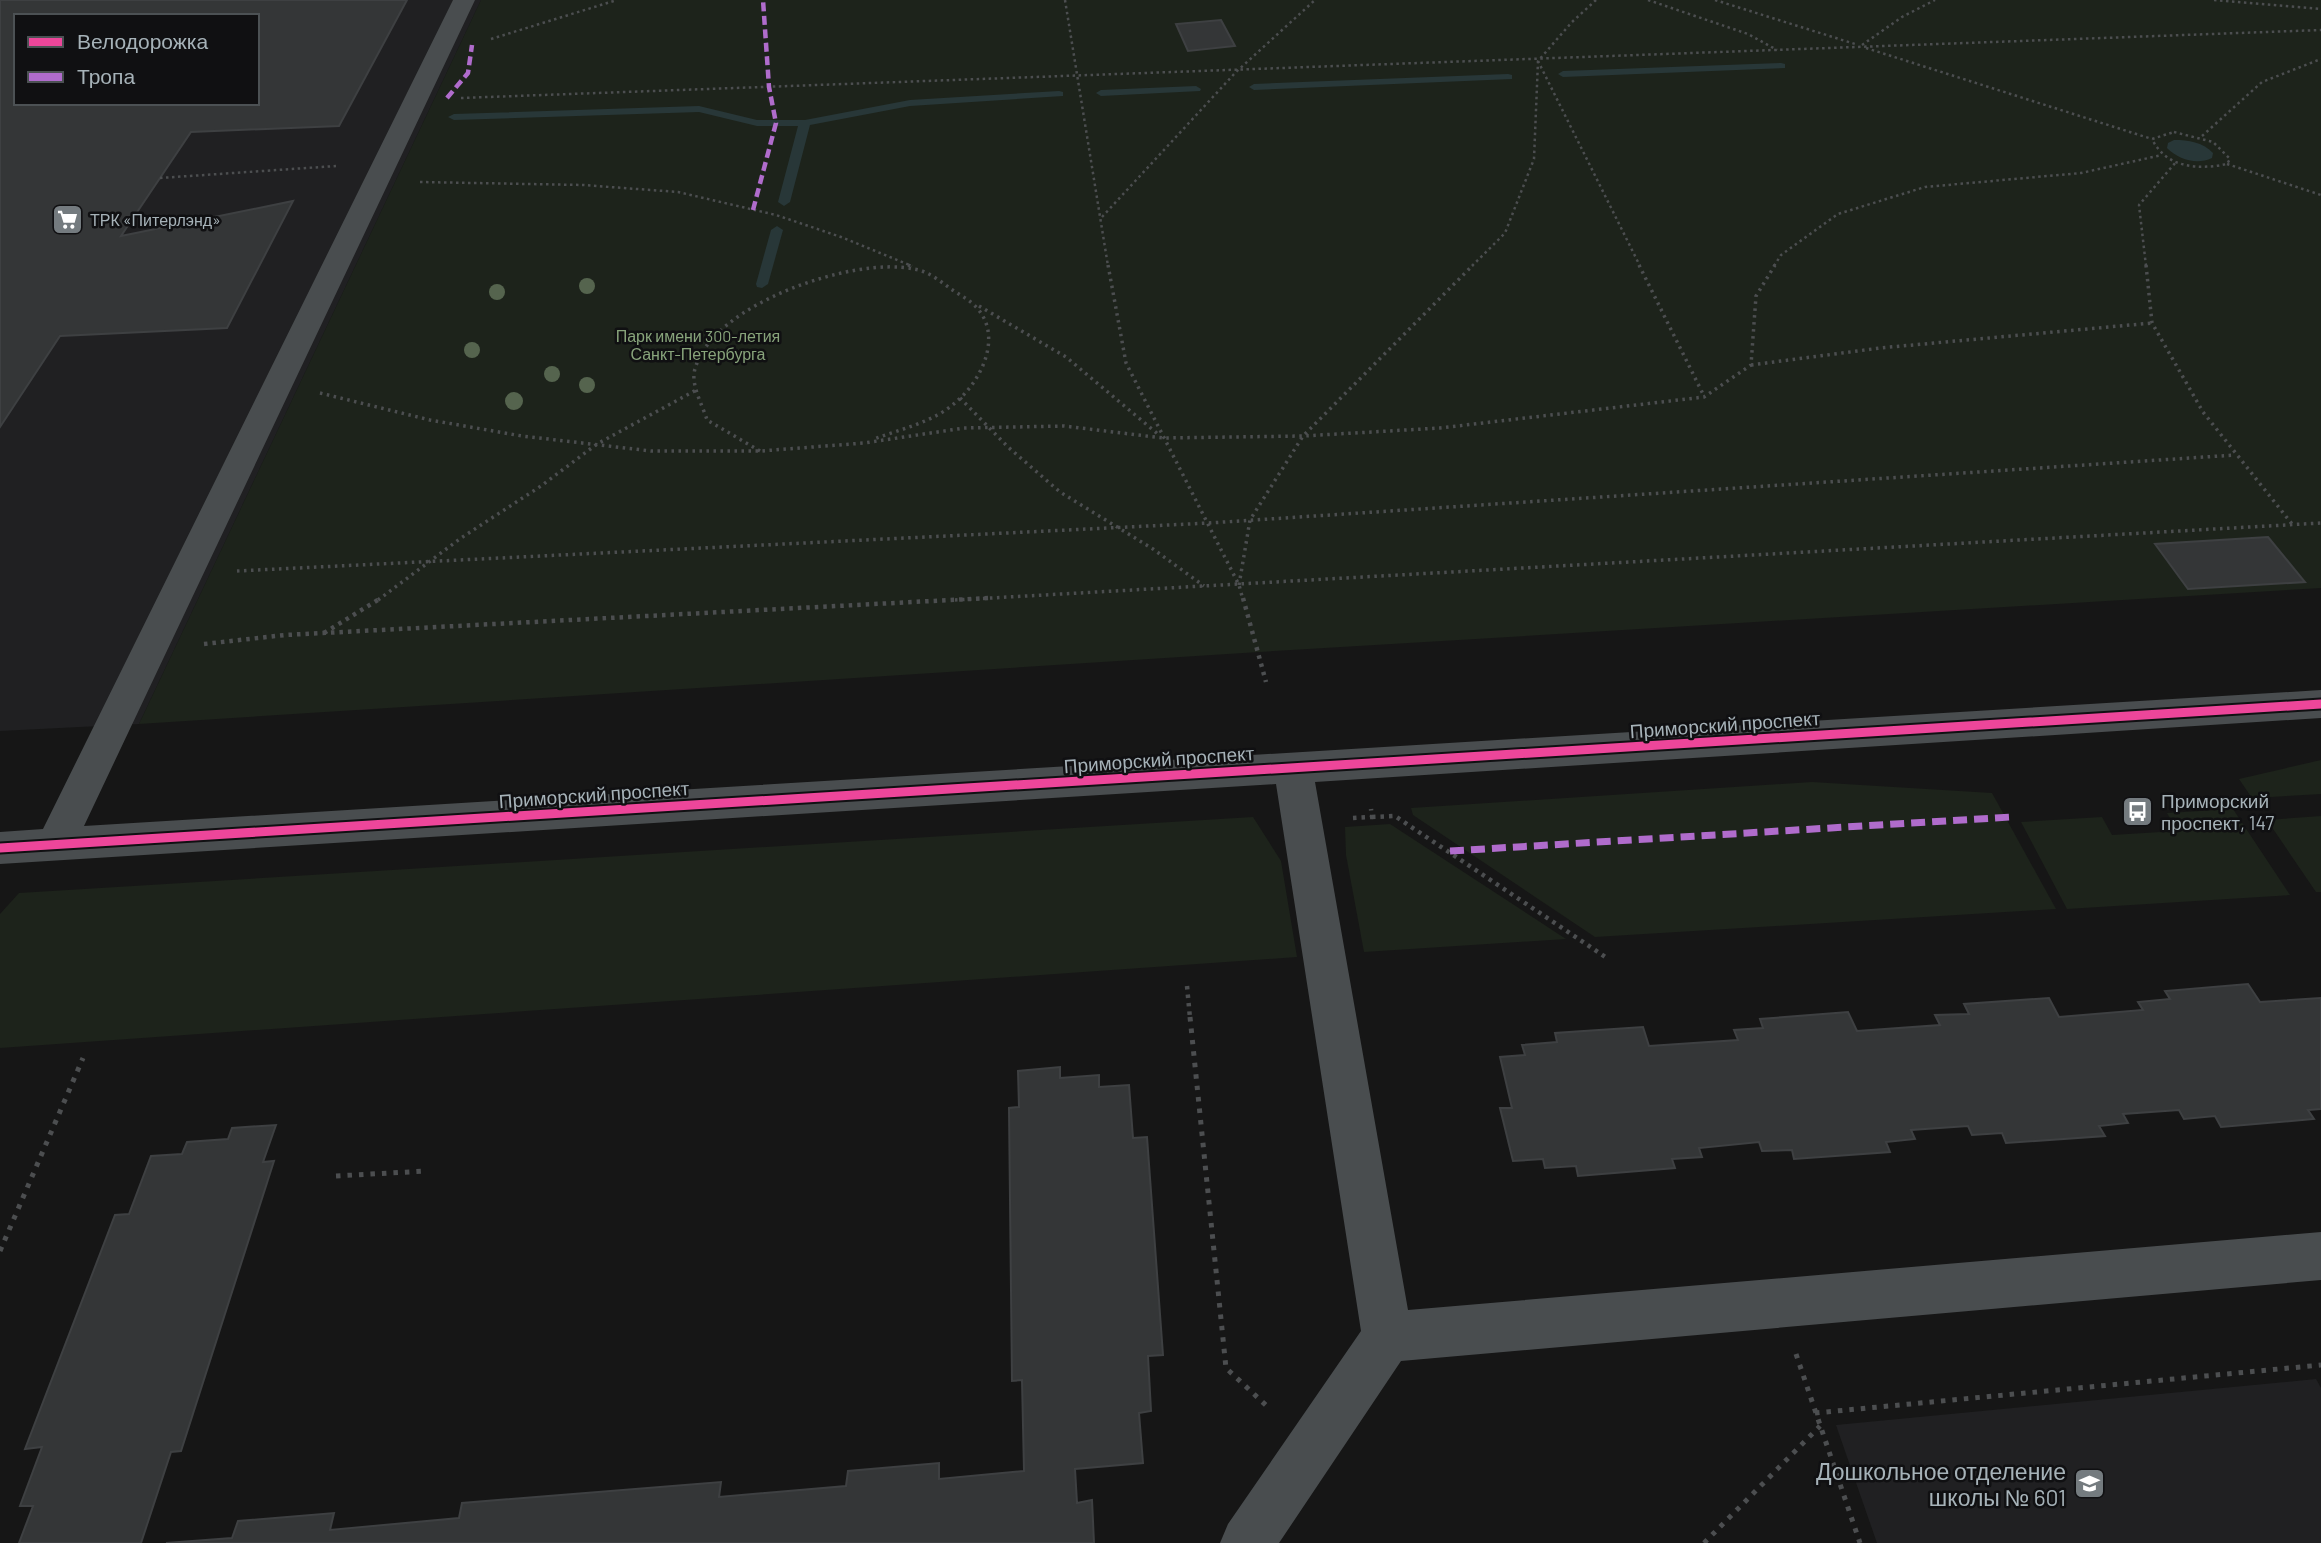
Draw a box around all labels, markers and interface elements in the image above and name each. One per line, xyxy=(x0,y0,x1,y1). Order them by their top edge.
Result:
legend xyxy=(14,14,259,105)
text: Велодорожка xyxy=(77,28,208,53)
text: Тропа xyxy=(77,63,135,88)
supermarket icon: ТРК «Питерлэнд» xyxy=(50,202,84,236)
place label: ТРК «Питерлэнд» xyxy=(90,210,221,229)
park label: Парк имени 300-летия Санкт-Петербурга xyxy=(616,326,780,363)
street label: Приморский проспект xyxy=(1629,706,1821,742)
street label: Приморский проспект xyxy=(1063,741,1255,777)
street label: Приморский проспект xyxy=(498,776,690,812)
place label: Приморский проспект, 147 xyxy=(2161,789,2274,834)
bus stop icon: Приморский проспект, 147 xyxy=(2121,794,2155,828)
place label: Дошкольное отделение школы № 601 xyxy=(1816,1457,2066,1511)
school or university icon: Дошкольное отделение школы № 601 xyxy=(2072,1467,2106,1501)

